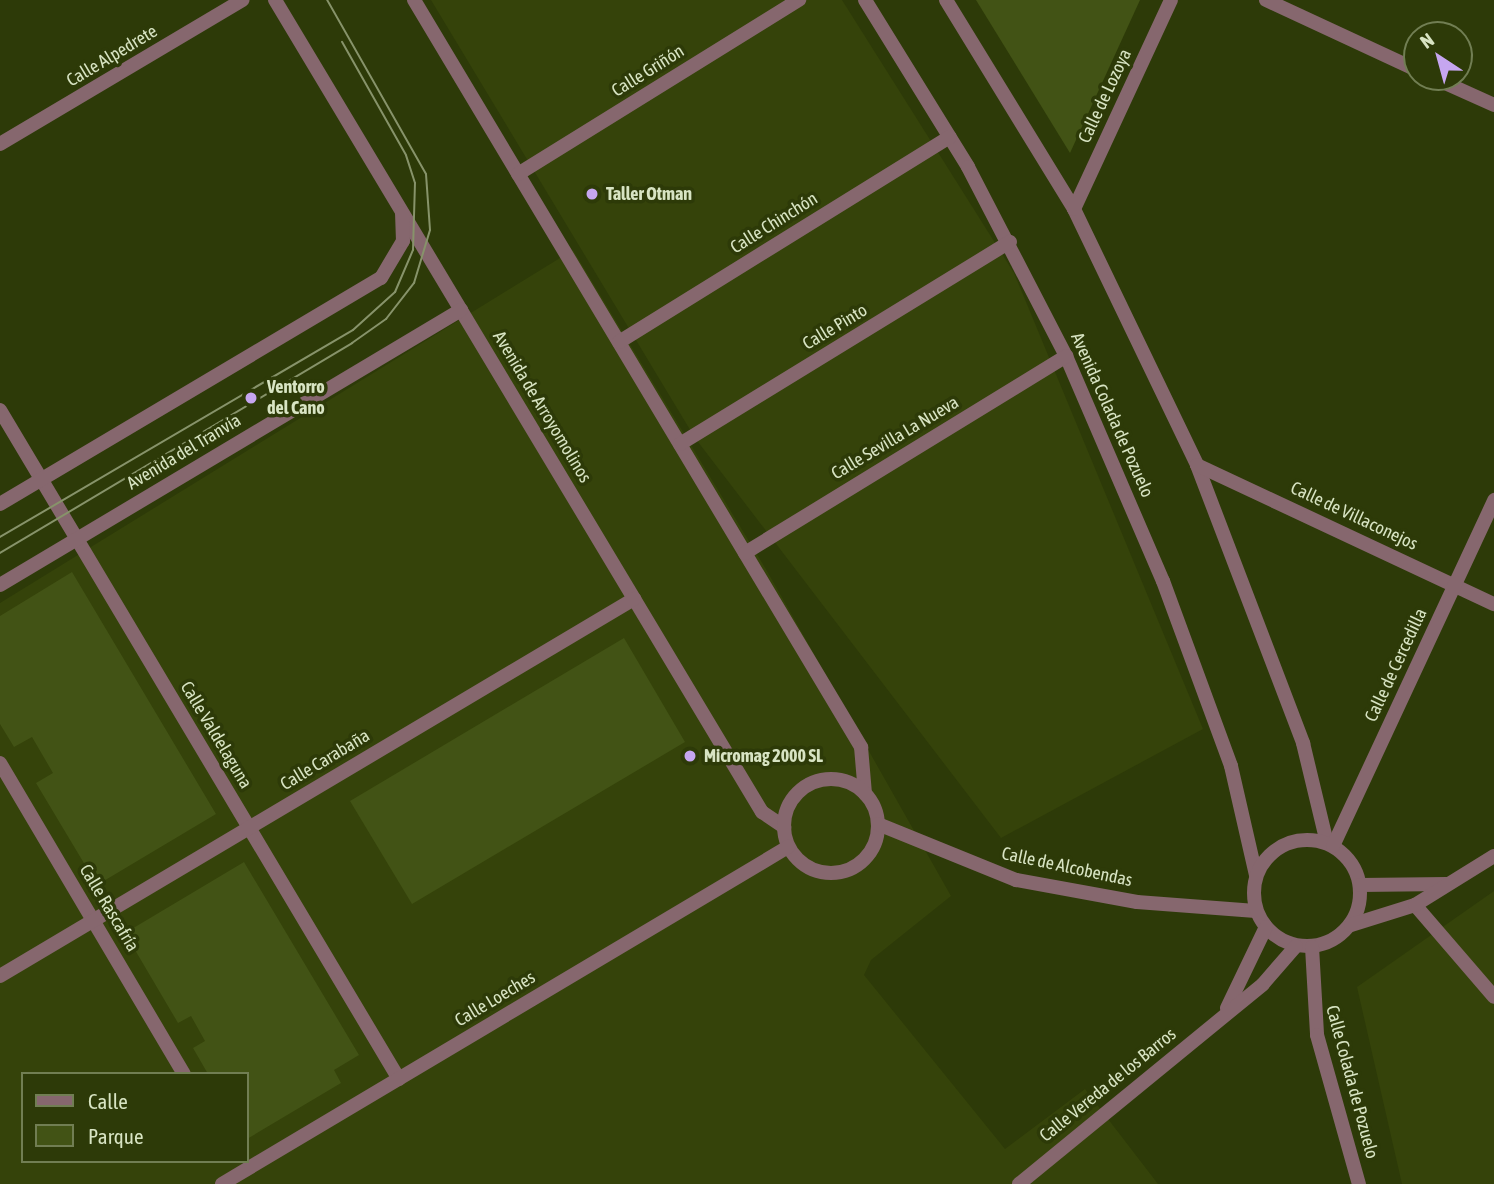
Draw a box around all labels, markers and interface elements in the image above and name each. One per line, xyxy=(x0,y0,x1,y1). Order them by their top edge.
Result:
street label: Calle Alpedrete xyxy=(63,21,161,91)
north arrow xyxy=(1403,21,1473,91)
text: N xyxy=(1416,28,1438,53)
street label: Calle Griñón xyxy=(608,40,688,102)
street label: Calle de Lozoya xyxy=(1074,46,1136,146)
place label: Taller Otman xyxy=(606,183,692,205)
marker: Taller Otman xyxy=(584,186,600,202)
street label: Calle Chinchón xyxy=(726,188,822,258)
street label: Calle Pinto xyxy=(799,299,871,355)
street label: Avenida de Arroyomolinos xyxy=(488,327,596,487)
street label: Avenida Colada de Pozuelo xyxy=(1066,329,1158,501)
place label: Ventorro del Cano xyxy=(267,377,325,420)
marker: Ventorro del Cano xyxy=(241,388,261,408)
street label: Calle Sevilla La Nueva xyxy=(827,391,963,485)
street label: Avenida del Tranvía xyxy=(123,409,245,495)
street label: Calle de Villaconejos xyxy=(1287,477,1421,555)
street label: Calle de Cercedilla xyxy=(1360,605,1432,725)
street label: Calle Valdelaguna xyxy=(176,678,256,792)
street label: Calle Carabaña xyxy=(276,725,374,795)
place label: Micromag 2000 SL xyxy=(704,745,823,767)
marker: Micromag 2000 SL xyxy=(682,748,698,764)
street label: Calle de Alcobendas xyxy=(1000,843,1134,891)
street label: Calle Rascafría xyxy=(75,860,143,956)
street label: Calle Loeches xyxy=(451,967,539,1031)
street label: Calle Colada de Pozuelo xyxy=(1321,1003,1383,1161)
street label: Calle Vereda de los Barros xyxy=(1036,1023,1180,1147)
legend xyxy=(21,1072,248,1163)
text: Calle xyxy=(88,1089,128,1113)
text: Parque xyxy=(88,1124,143,1148)

